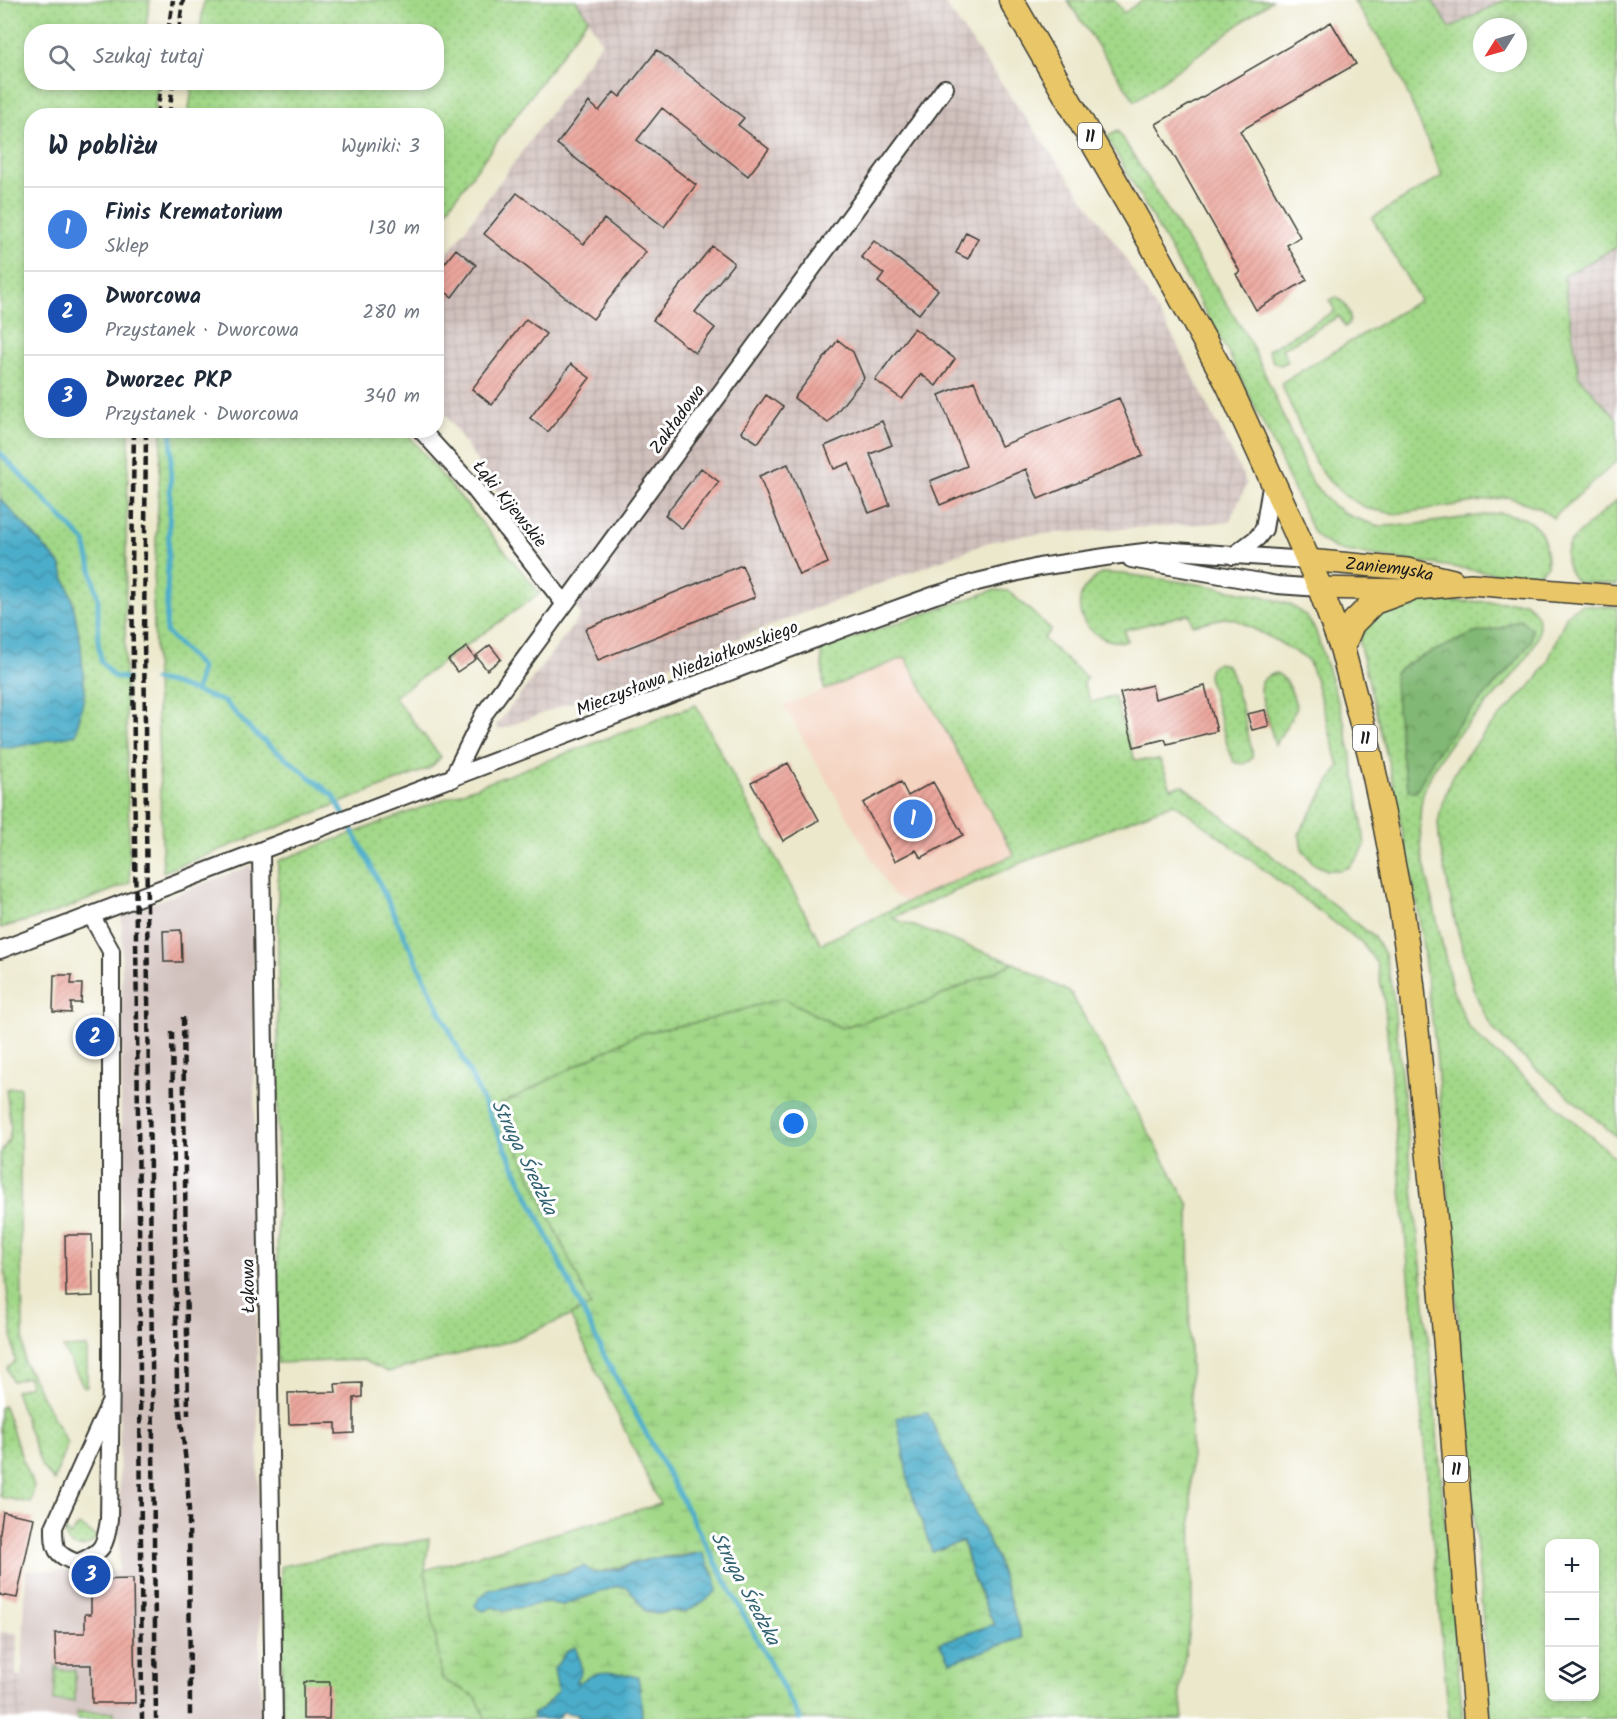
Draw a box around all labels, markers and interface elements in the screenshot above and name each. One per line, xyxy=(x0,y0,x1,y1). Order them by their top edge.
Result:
north arrow xyxy=(1473,18,1527,72)
search box xyxy=(24,24,444,90)
text: Szukaj tutaj xyxy=(93,40,204,75)
icon: search xyxy=(45,41,78,74)
road number: 11 xyxy=(1078,123,1102,149)
text: W pobliżu xyxy=(48,126,157,168)
text: Wyniki: 3 xyxy=(341,131,420,163)
text: Finis Krematorium xyxy=(105,196,283,231)
text: 1 xyxy=(64,213,71,245)
text: 130 m xyxy=(368,213,420,245)
text: Sklep xyxy=(105,231,148,263)
text: Dworcowa xyxy=(105,280,201,315)
text: 2 xyxy=(62,297,73,329)
text: 280 m xyxy=(362,297,420,329)
text: Przystanek · Dworcowa xyxy=(105,315,299,347)
text: Dworzec PKP xyxy=(105,364,231,399)
street label: Zakładowa xyxy=(643,379,714,461)
text: 3 xyxy=(62,381,73,413)
text: 340 m xyxy=(364,381,420,413)
text: Przystanek · Dworcowa xyxy=(105,399,299,431)
street label: Łąki Kijewskie xyxy=(464,455,553,555)
street label: Zaniemyska xyxy=(1344,550,1436,591)
street label: Mieczysława Niedziałkowskiego xyxy=(572,614,803,725)
road number: 11 xyxy=(1353,725,1377,751)
pin: 1 xyxy=(894,796,932,842)
pin: 2 xyxy=(76,1014,115,1060)
water label: Struga Średzka xyxy=(481,1095,566,1223)
your location xyxy=(779,1109,808,1138)
street label: Łąkowa xyxy=(235,1258,264,1314)
road number: 11 xyxy=(1444,1456,1468,1482)
water label: Struga Średzka xyxy=(701,1526,789,1653)
map controls xyxy=(1545,1539,1599,1701)
button: + xyxy=(1545,1539,1599,1593)
pin: 3 xyxy=(72,1552,110,1598)
button: − xyxy=(1545,1593,1599,1647)
button: layers xyxy=(1545,1647,1599,1701)

